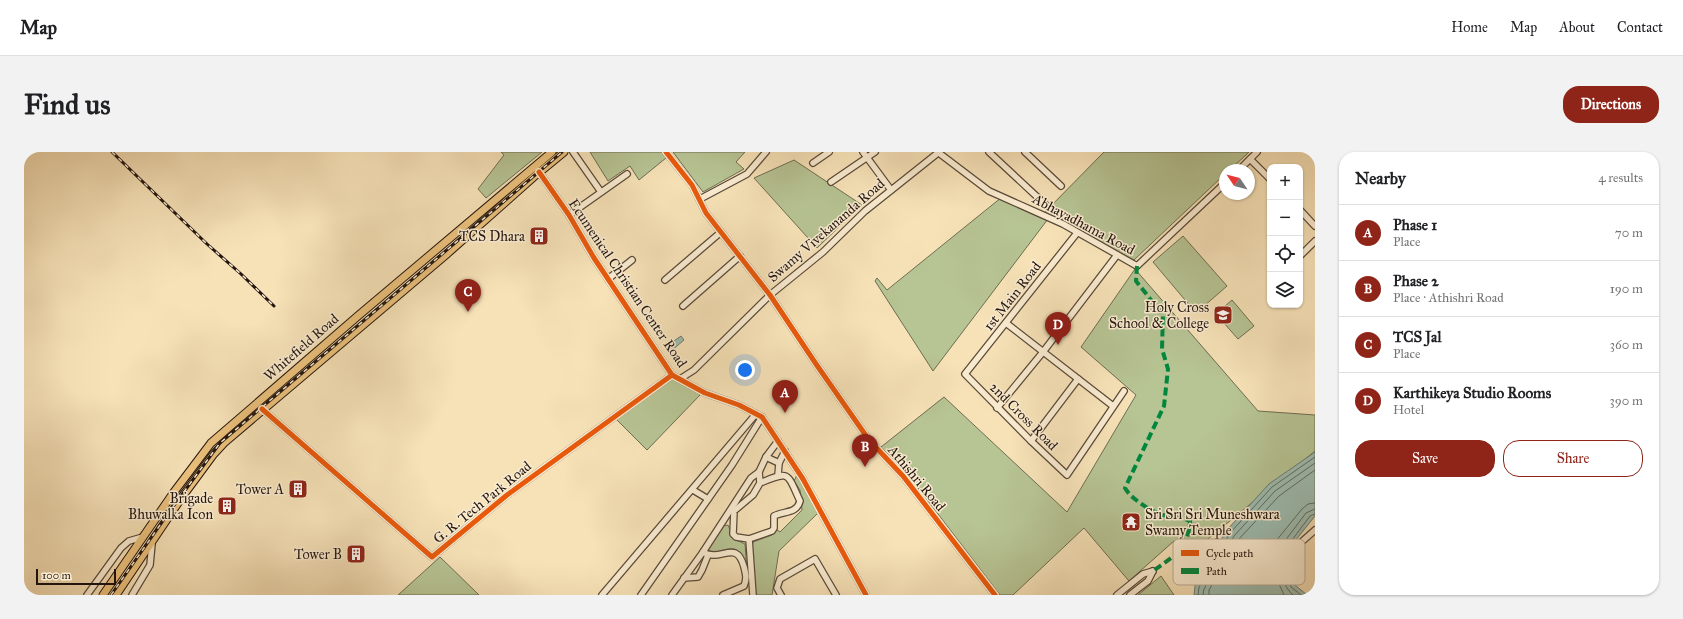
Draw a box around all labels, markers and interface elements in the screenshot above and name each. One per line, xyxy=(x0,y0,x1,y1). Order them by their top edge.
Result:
text: Map xyxy=(20,16,57,39)
text: Home xyxy=(1451,19,1488,36)
text: Map xyxy=(1510,19,1537,36)
text: About xyxy=(1559,19,1595,36)
text: Contact xyxy=(1617,19,1663,36)
button: Directions xyxy=(1563,86,1659,123)
text: Find us xyxy=(24,87,110,122)
north arrow xyxy=(1219,164,1255,200)
map controls xyxy=(1267,164,1303,308)
button: + xyxy=(1267,164,1303,200)
text: Nearby xyxy=(1355,168,1406,189)
text: 4 results xyxy=(1598,170,1643,186)
street label: Swamy Vivekananda Road xyxy=(764,175,888,286)
street label: Abhayadhama Road xyxy=(1029,190,1138,259)
street label: Ecumenical Christian Center Road xyxy=(565,196,690,371)
button: − xyxy=(1267,200,1303,236)
text: Phase 1 xyxy=(1393,216,1437,234)
building icon: TCS Dhara xyxy=(528,225,550,247)
text: A xyxy=(1364,225,1372,241)
text: 70 m xyxy=(1615,225,1643,241)
place label: TCS Dhara xyxy=(459,228,525,245)
text: Place xyxy=(1393,234,1420,250)
button: locate xyxy=(1267,236,1303,272)
street label: 1st Main Road xyxy=(980,258,1045,334)
button: layers xyxy=(1267,272,1303,308)
text: Phase 2 xyxy=(1393,272,1439,290)
pin: C xyxy=(455,279,481,312)
text: B xyxy=(1364,281,1372,297)
text: 190 m xyxy=(1610,281,1643,297)
text: Place · Athishri Road xyxy=(1393,290,1504,306)
place label: Holy Cross School & College xyxy=(1109,299,1209,332)
school or university icon: Holy Cross School & College xyxy=(1212,304,1234,326)
street label: Whitefield Road xyxy=(261,310,342,384)
pin: D xyxy=(1045,312,1071,345)
text: TCS Jal xyxy=(1393,328,1441,346)
text: C xyxy=(1364,337,1372,353)
text: 360 m xyxy=(1610,337,1643,353)
text: Place xyxy=(1393,346,1420,362)
your location xyxy=(735,360,755,380)
street label: 2nd Cross Road xyxy=(986,379,1061,454)
pin: A xyxy=(772,380,798,413)
text: Karthikeya Studio Rooms xyxy=(1393,384,1551,402)
text: D xyxy=(1363,393,1373,409)
text: 390 m xyxy=(1610,393,1643,409)
text: Hotel xyxy=(1393,402,1424,418)
pin: B xyxy=(852,434,878,467)
button: Save xyxy=(1355,440,1495,477)
button: Share xyxy=(1503,440,1643,477)
street label: Athishri Road xyxy=(884,441,949,515)
street label: G. R. Tech Park Road xyxy=(430,458,535,547)
building icon: Tower A xyxy=(287,478,309,500)
place label: Tower A xyxy=(236,481,285,498)
place label: Brigade Bhuwalka Icon xyxy=(128,490,213,523)
building icon: Brigade Bhuwalka Icon xyxy=(216,495,238,517)
place label: Sri Sri Sri Muneshwara Swamy Temple xyxy=(1145,506,1280,539)
temple icon: Sri Sri Sri Muneshwara Swamy Temple xyxy=(1120,511,1142,533)
legend xyxy=(1173,539,1305,585)
building icon: Tower B xyxy=(345,543,367,565)
place label: Tower B xyxy=(294,546,342,563)
text: Cycle path xyxy=(1206,547,1253,560)
text: Path xyxy=(1206,565,1227,578)
scale bar xyxy=(36,567,116,586)
text: 100 m xyxy=(42,569,71,582)

